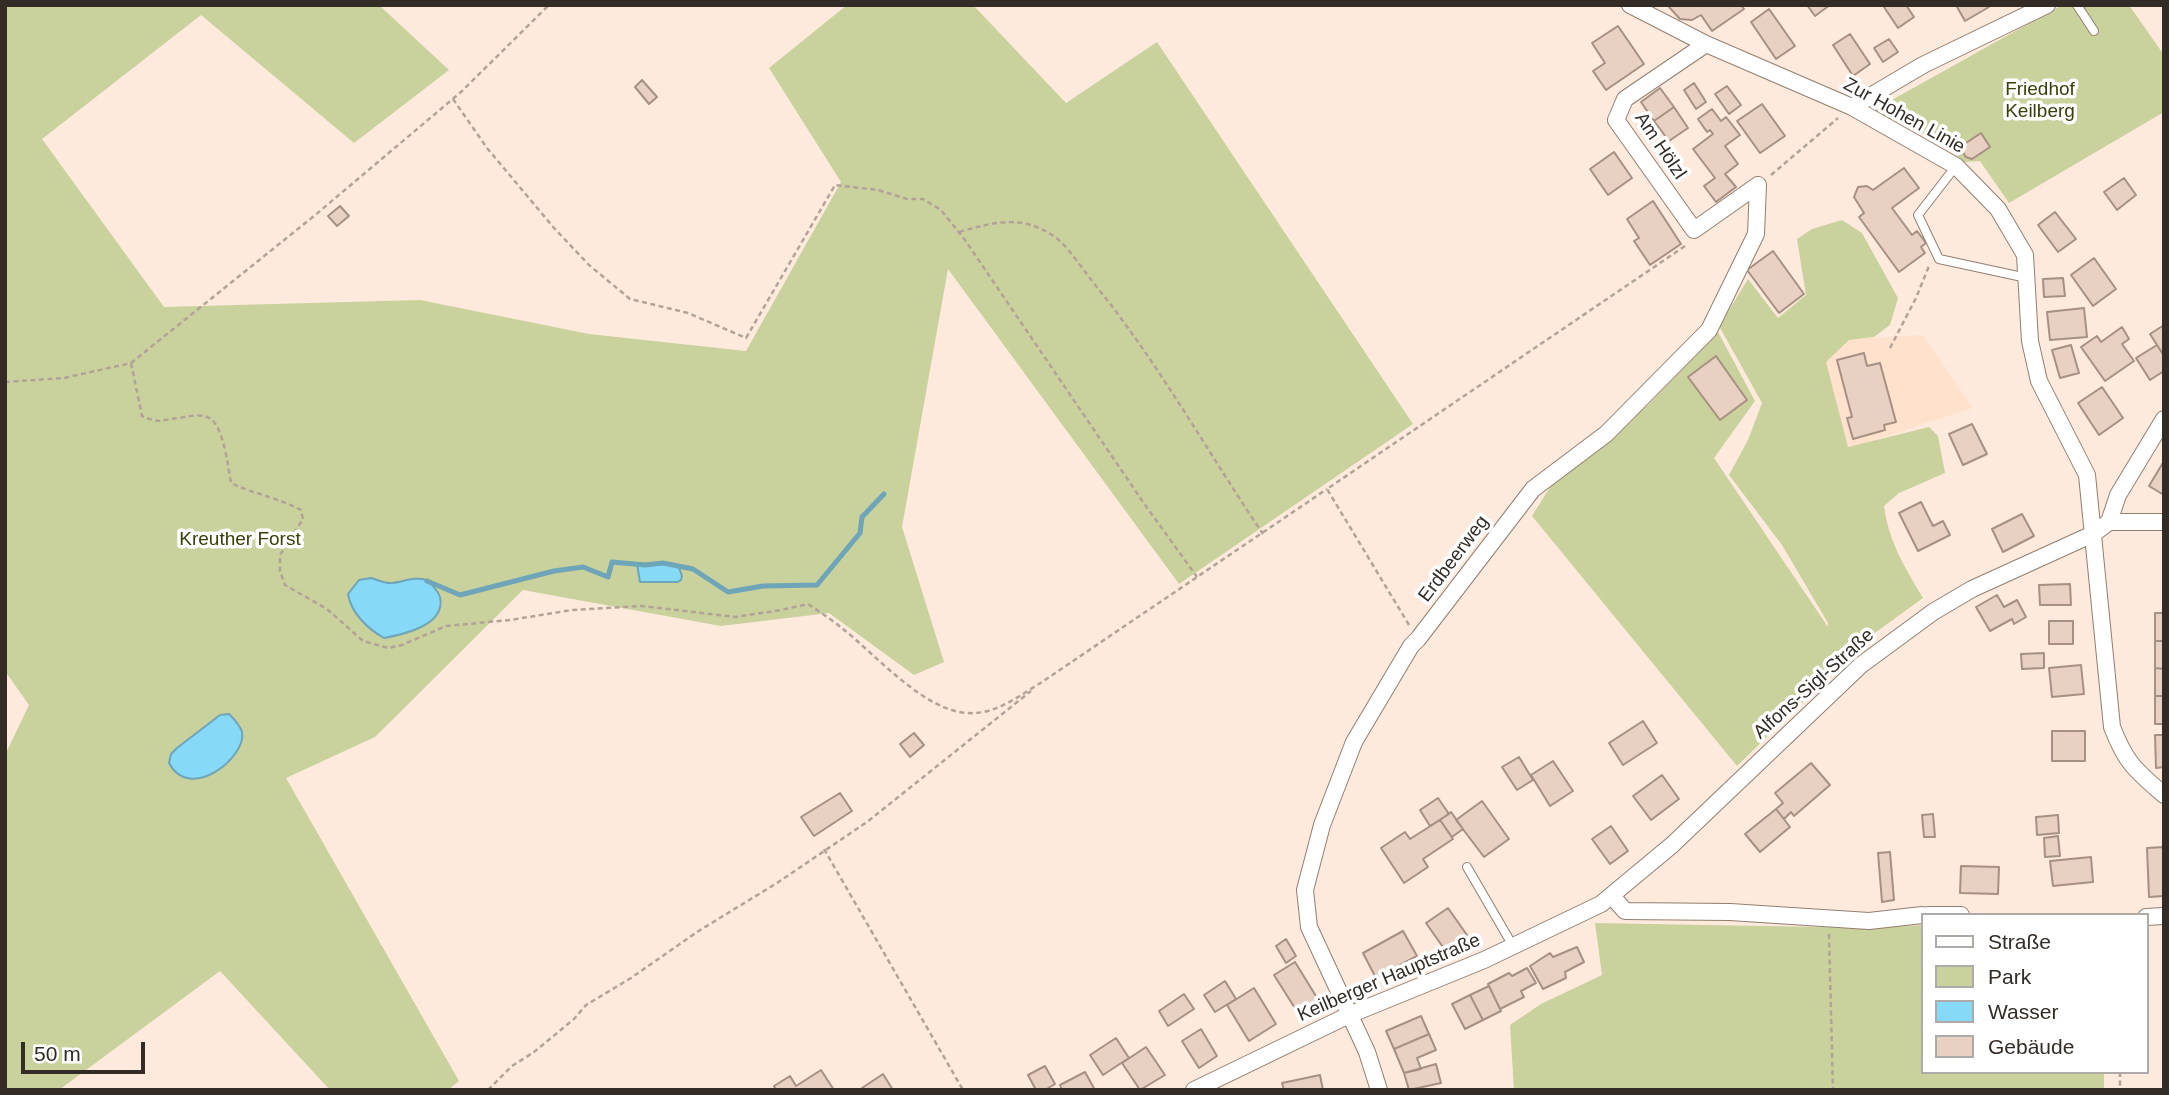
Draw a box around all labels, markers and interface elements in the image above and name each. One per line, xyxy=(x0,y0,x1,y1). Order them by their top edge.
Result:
street label: Zur Hohen Linie xyxy=(1839,73,1969,159)
park label: Friedhof Keilberg xyxy=(2005,79,2075,123)
street label: Am Hölzl xyxy=(1629,108,1691,184)
street label: Erdbeerweg xyxy=(1414,511,1494,607)
park label: Kreuther Forst xyxy=(179,529,301,551)
street label: Alfons-Sigl-Straße xyxy=(1749,624,1879,744)
legend xyxy=(1920,913,2148,1074)
street label: Keilberger Hauptstraße xyxy=(1294,929,1484,1027)
text: Straße xyxy=(1988,930,2051,953)
text: Park xyxy=(1988,965,2031,988)
text: Wasser xyxy=(1988,1000,2058,1023)
scale bar xyxy=(24,1028,149,1072)
text: Gebäude xyxy=(1988,1035,2074,1058)
text: 50 m xyxy=(34,1042,81,1065)

